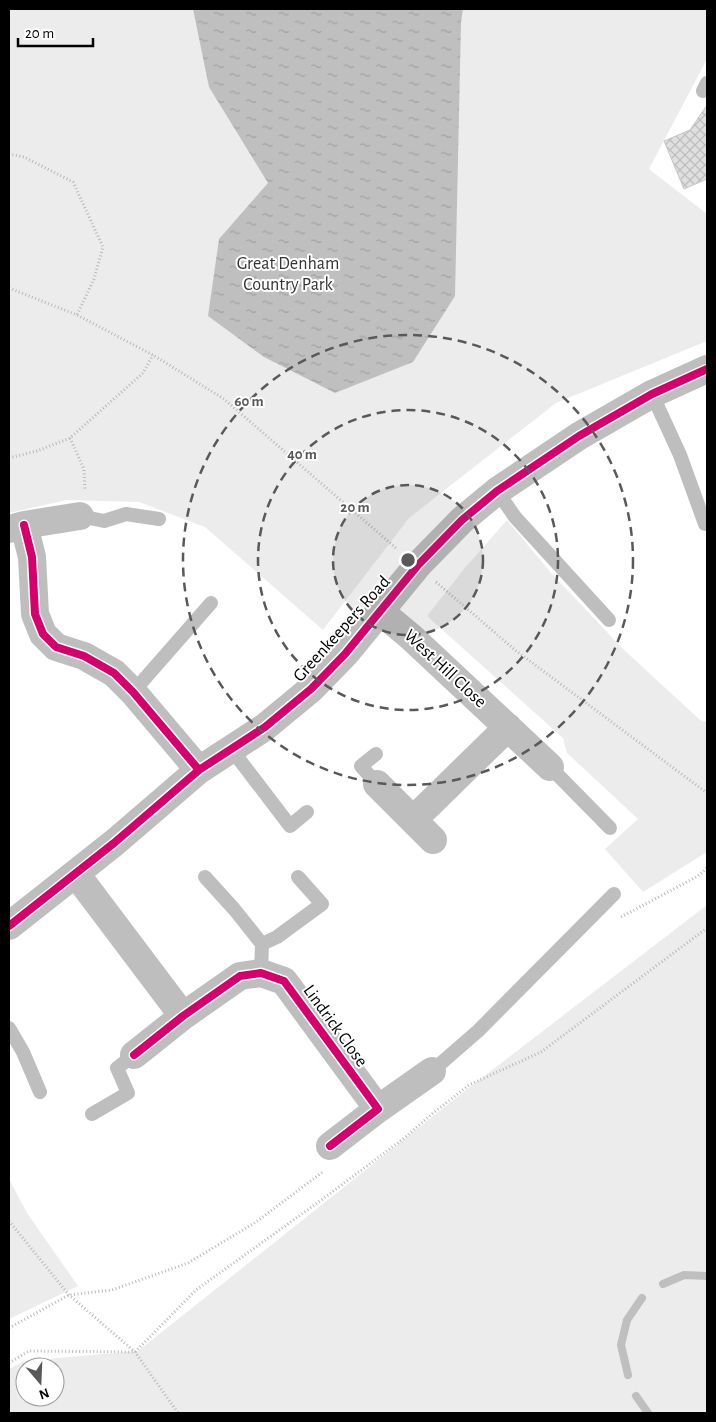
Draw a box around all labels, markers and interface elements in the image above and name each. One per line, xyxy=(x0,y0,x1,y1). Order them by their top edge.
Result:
scale bar xyxy=(18,15,92,47)
text: 20 m xyxy=(25,26,54,41)
park label: Great Denham Country Park xyxy=(237,255,339,294)
text: 60 m xyxy=(234,394,264,409)
text: 40 m xyxy=(287,447,317,462)
text: 20 m xyxy=(340,500,370,515)
centre of rings xyxy=(399,551,417,569)
street label: Greenkeepers Road xyxy=(290,573,394,685)
street label: West Hill Close xyxy=(400,627,490,711)
street label: Lindrick Close xyxy=(299,982,371,1070)
north arrow xyxy=(15,1357,65,1407)
text: N xyxy=(37,1385,51,1402)

